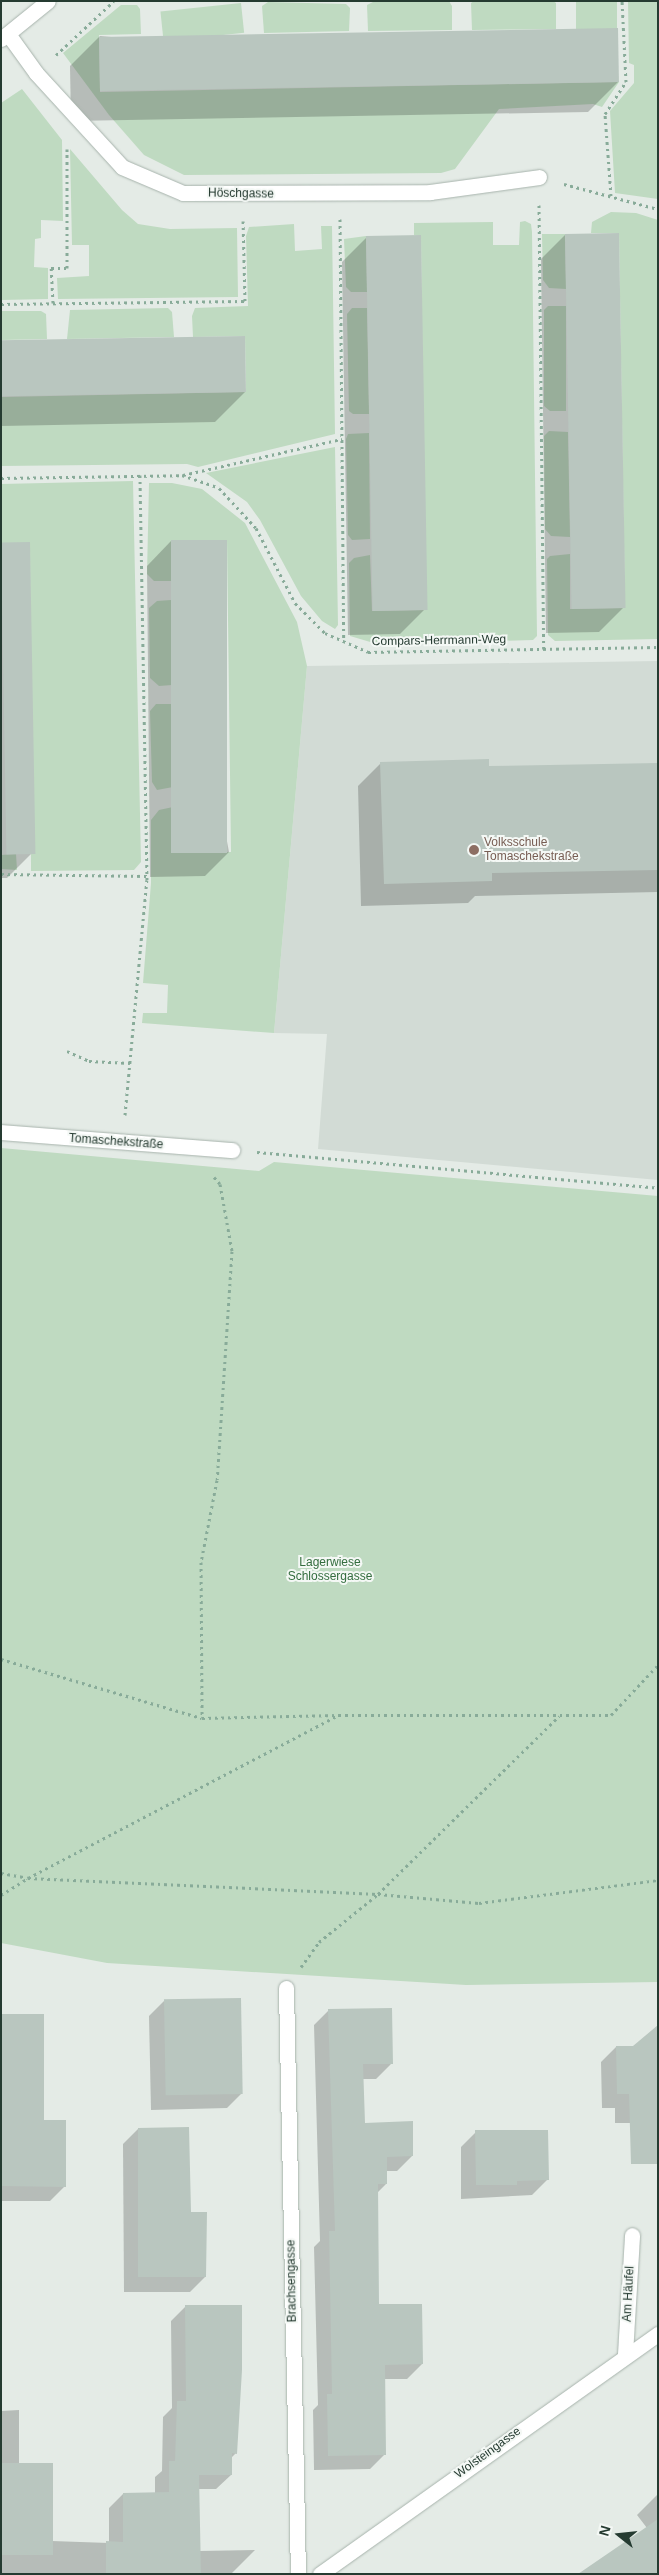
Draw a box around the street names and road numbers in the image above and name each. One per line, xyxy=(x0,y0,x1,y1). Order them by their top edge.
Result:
street label: Höschgasse xyxy=(208,186,274,202)
street label: Compars-Herrmann-Weg xyxy=(372,633,506,649)
street label: Tomaschekstraße xyxy=(68,1132,164,1152)
street label: Brachsengasse xyxy=(284,2240,300,2322)
street label: Am Häufel xyxy=(620,2266,638,2322)
street label: Wolsteingasse xyxy=(452,2424,524,2482)

